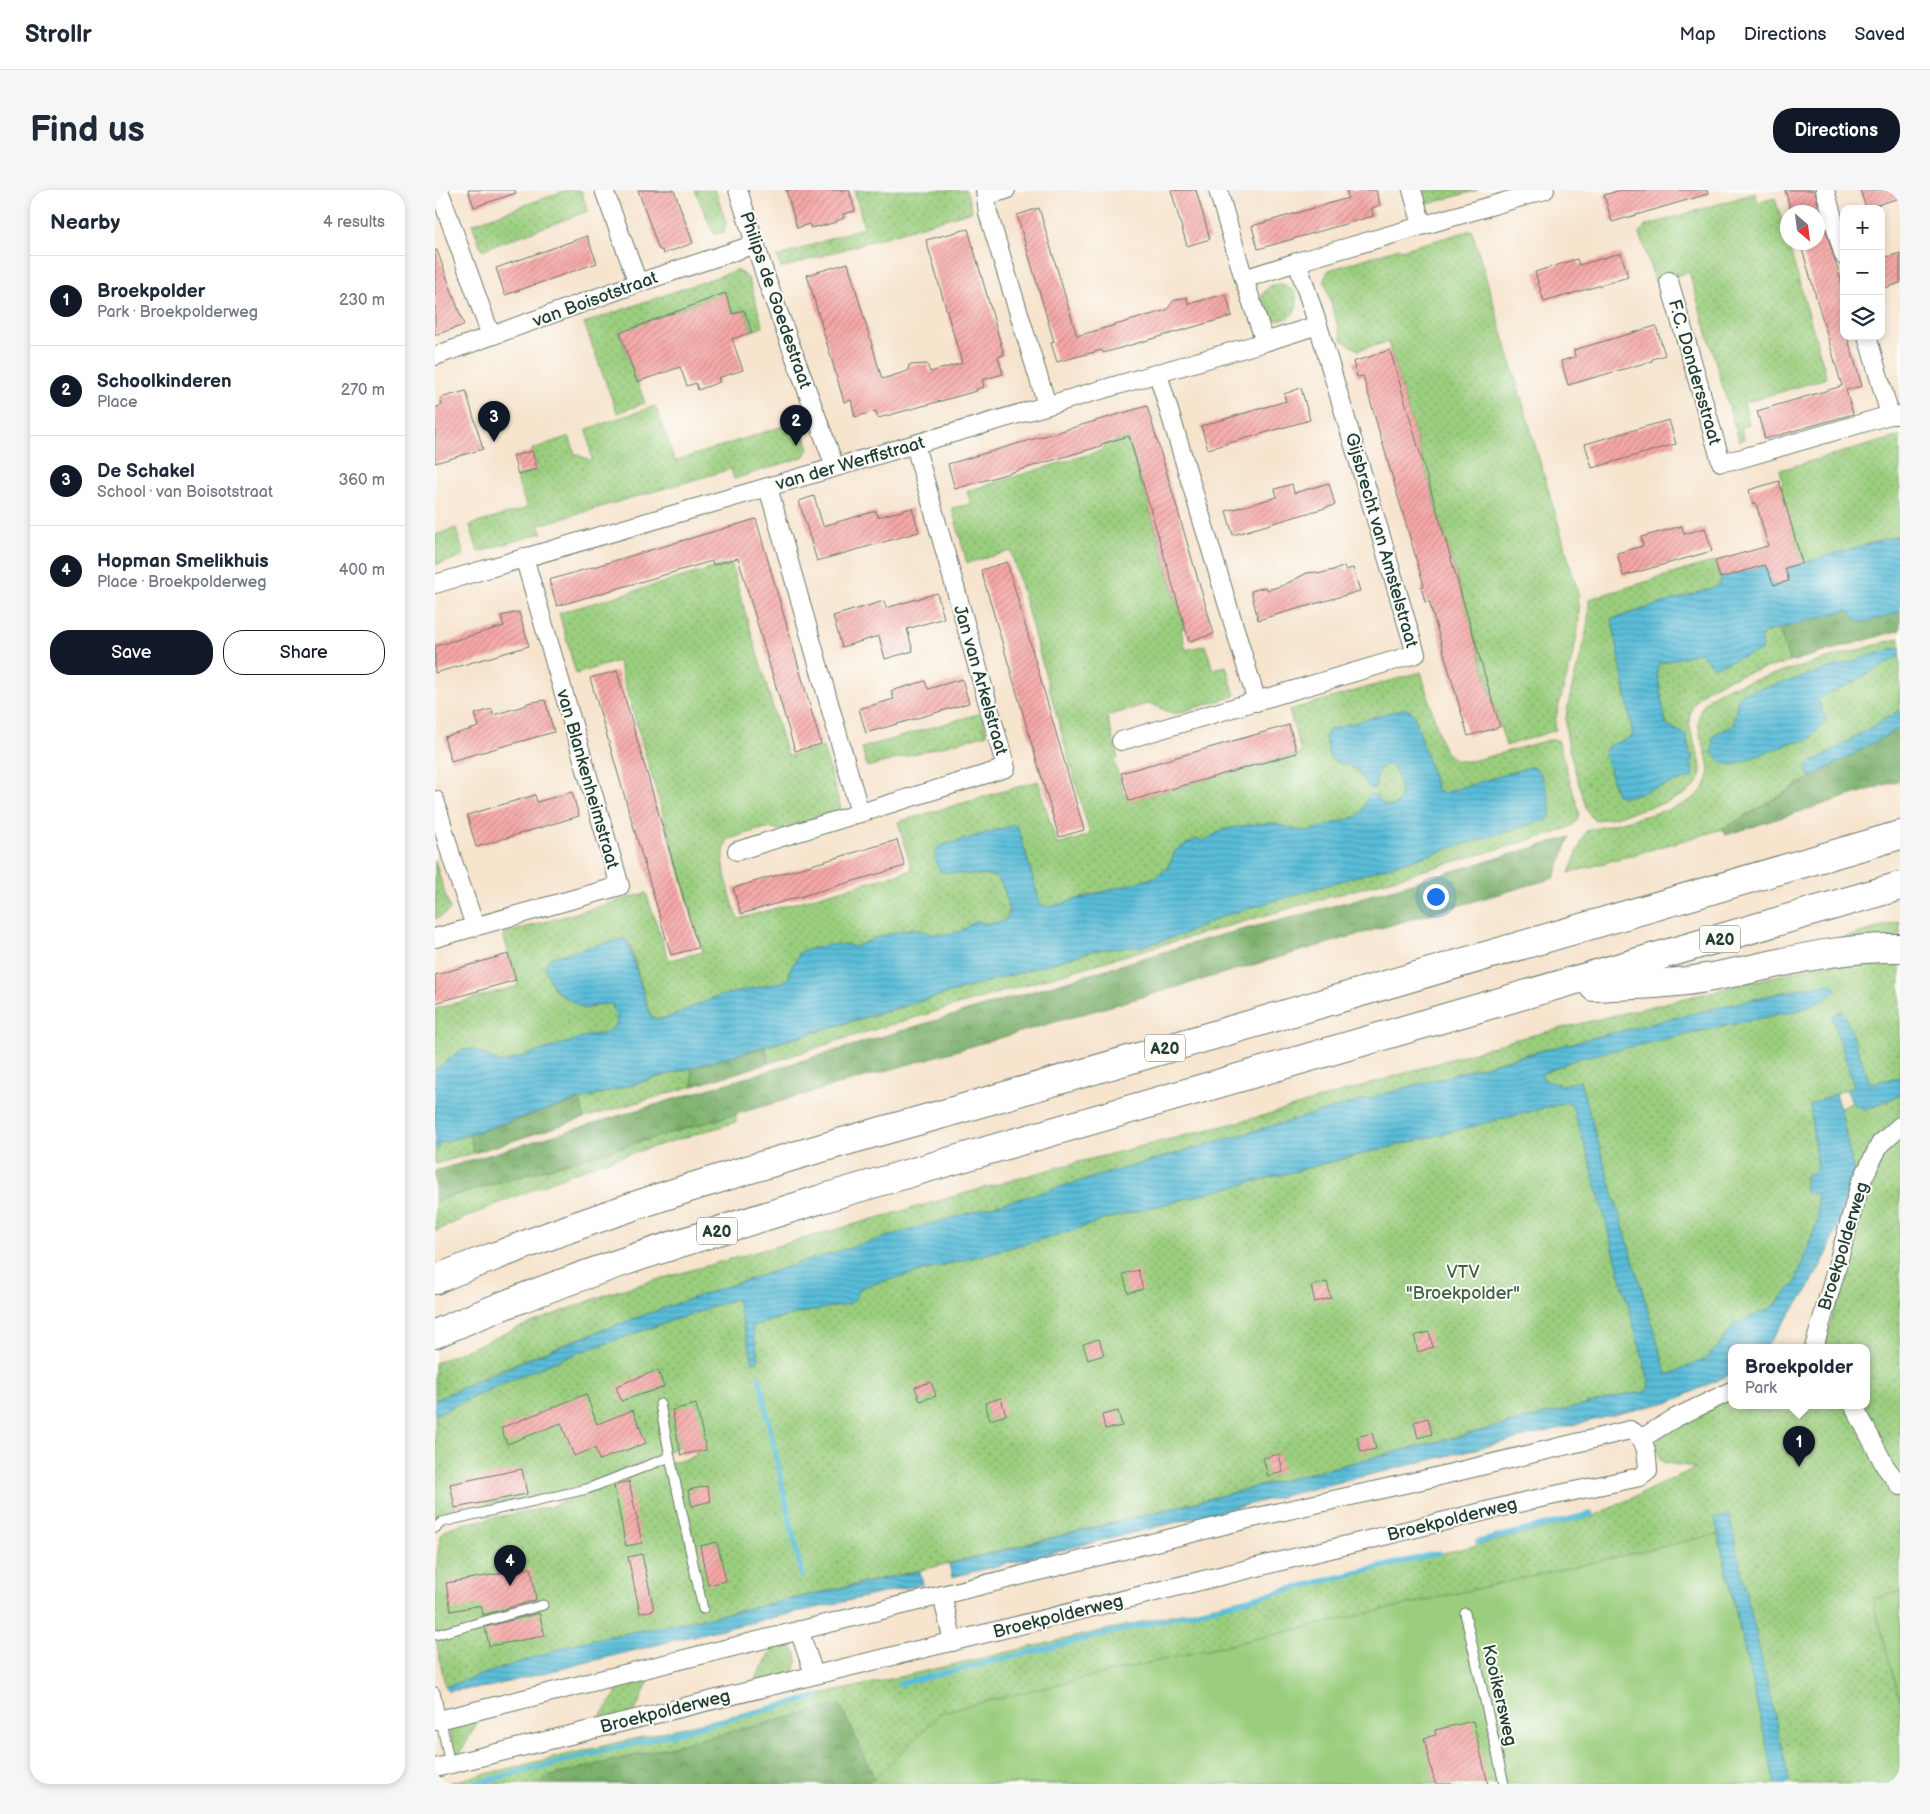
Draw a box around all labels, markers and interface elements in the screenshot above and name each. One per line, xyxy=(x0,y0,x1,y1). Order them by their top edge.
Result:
text: Strollr xyxy=(25,20,92,49)
text: Map xyxy=(1680,24,1716,45)
text: Directions xyxy=(1744,24,1826,45)
text: Saved xyxy=(1854,24,1905,45)
button: Directions xyxy=(1773,108,1900,153)
text: Find us xyxy=(30,109,145,152)
north arrow xyxy=(1780,205,1825,250)
map controls xyxy=(1840,205,1885,340)
button: + xyxy=(1840,205,1885,250)
street label: Philips de Goedestraat xyxy=(735,209,816,392)
text: Nearby xyxy=(50,210,120,235)
text: 4 results xyxy=(323,213,385,232)
button: − xyxy=(1840,250,1885,295)
street label: van Boisotstraat xyxy=(529,267,661,332)
text: Broekpolder xyxy=(97,280,205,303)
text: 1 xyxy=(63,291,69,310)
text: 230 m xyxy=(339,291,385,310)
button: layers xyxy=(1840,295,1885,340)
street label: F.C. Dondersstraat xyxy=(1664,297,1725,448)
text: Park · Broekpolderweg xyxy=(97,303,258,322)
text: Schoolkinderen xyxy=(97,370,232,393)
text: 2 xyxy=(61,381,71,400)
text: 270 m xyxy=(341,381,385,400)
text: Place xyxy=(97,393,138,412)
pin: 3 xyxy=(478,401,510,442)
pin: 2 xyxy=(780,405,812,446)
street label: Gijsbrecht van Amstelstraat xyxy=(1341,430,1422,650)
street label: van der Werffstraat xyxy=(772,432,927,495)
text: De Schakel xyxy=(97,460,195,483)
text: 3 xyxy=(61,471,71,490)
text: 360 m xyxy=(338,471,385,490)
text: School · van Boisotstraat xyxy=(97,483,273,502)
text: Hopman Smelikhuis xyxy=(97,550,269,573)
text: 4 xyxy=(61,561,71,580)
text: 400 m xyxy=(339,561,385,580)
text: Place · Broekpolderweg xyxy=(97,573,266,592)
street label: Jan van Arkelstraat xyxy=(949,603,1012,758)
button: Save xyxy=(50,630,213,675)
button: Share xyxy=(223,630,385,675)
street label: van Blankenheimstraat xyxy=(552,686,623,872)
your location xyxy=(1423,884,1449,910)
road number: A20 xyxy=(1700,926,1740,952)
road number: A20 xyxy=(1145,1034,1185,1061)
street label: Broekpolderweg xyxy=(1814,1179,1873,1313)
road number: A20 xyxy=(697,1218,737,1244)
park label: VTV "Broekpolder" xyxy=(1406,1262,1520,1304)
popup xyxy=(1728,1344,1870,1409)
text: Broekpolder xyxy=(1745,1356,1853,1379)
text: Park xyxy=(1745,1379,1777,1398)
pin: 1 xyxy=(1783,1426,1815,1467)
street label: Broekpolderweg xyxy=(1385,1493,1519,1546)
pin: 4 xyxy=(494,1545,526,1586)
street label: Broekpolderweg xyxy=(991,1590,1125,1643)
street label: Kooikersweg xyxy=(1478,1642,1521,1748)
street label: Broekpolderweg xyxy=(598,1685,732,1738)

